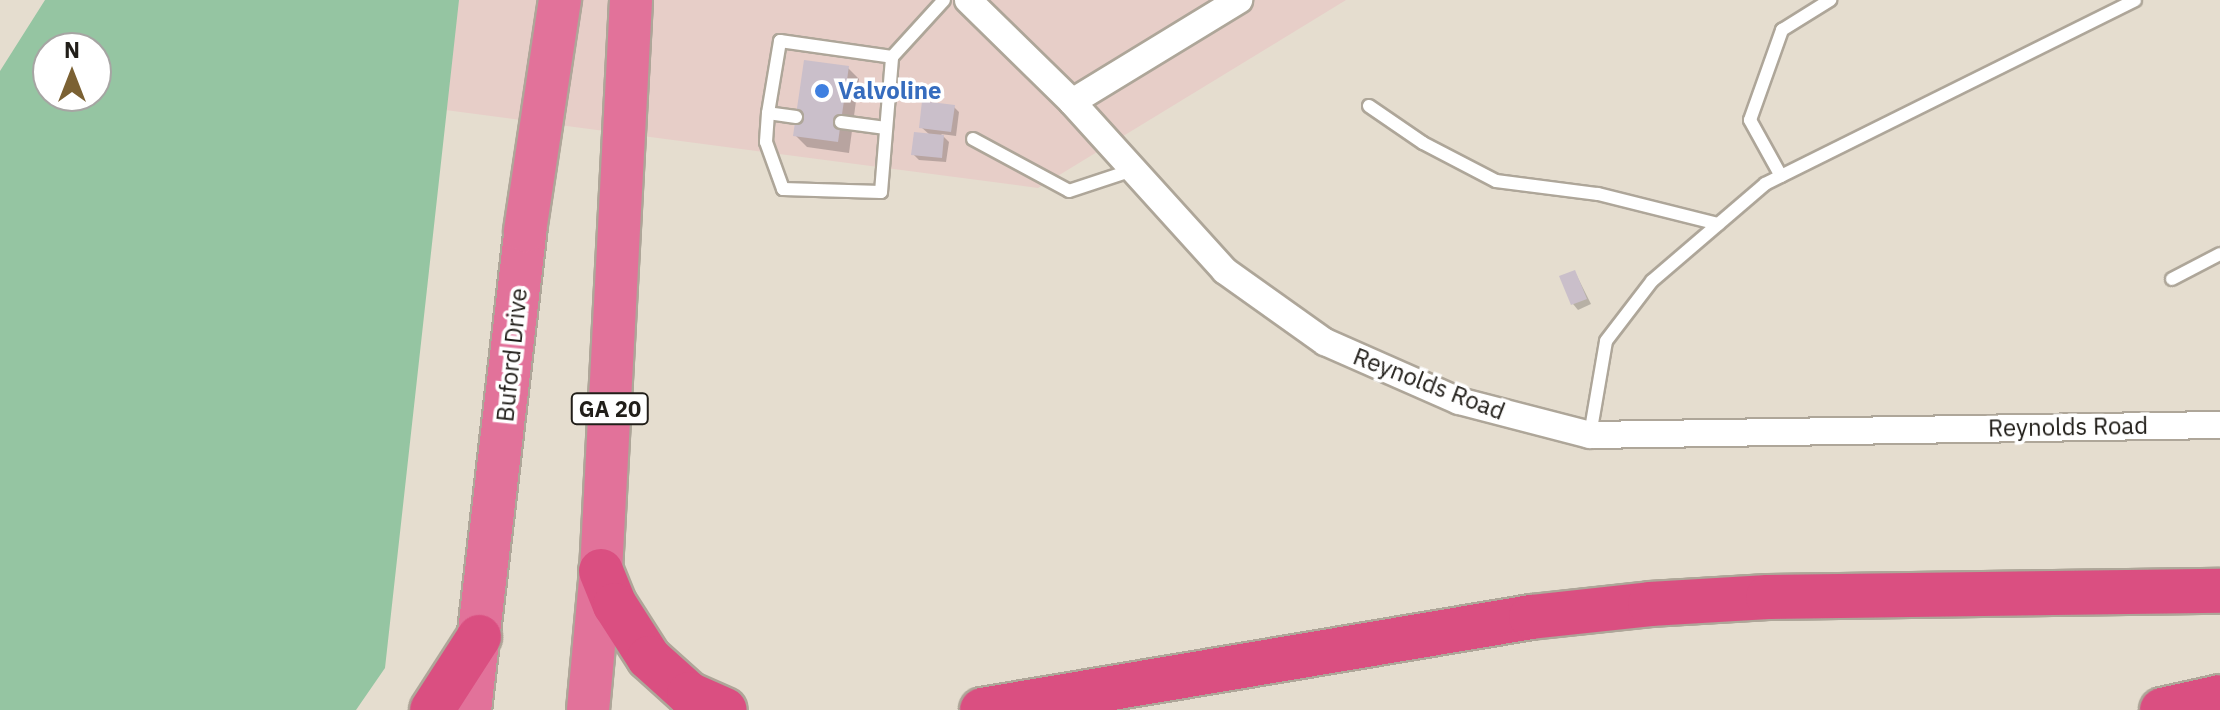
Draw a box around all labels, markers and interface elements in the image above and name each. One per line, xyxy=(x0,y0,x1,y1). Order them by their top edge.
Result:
north arrow xyxy=(32,32,112,112)
text: N xyxy=(64,35,80,64)
place label: Valvoline xyxy=(838,77,942,105)
marker: Valvoline xyxy=(813,82,831,100)
street label: Buford Drive xyxy=(491,287,533,423)
street label: Reynolds Road xyxy=(1349,342,1509,426)
road number: GA 20 xyxy=(570,391,650,427)
street label: Reynolds Road xyxy=(1988,411,2148,443)

